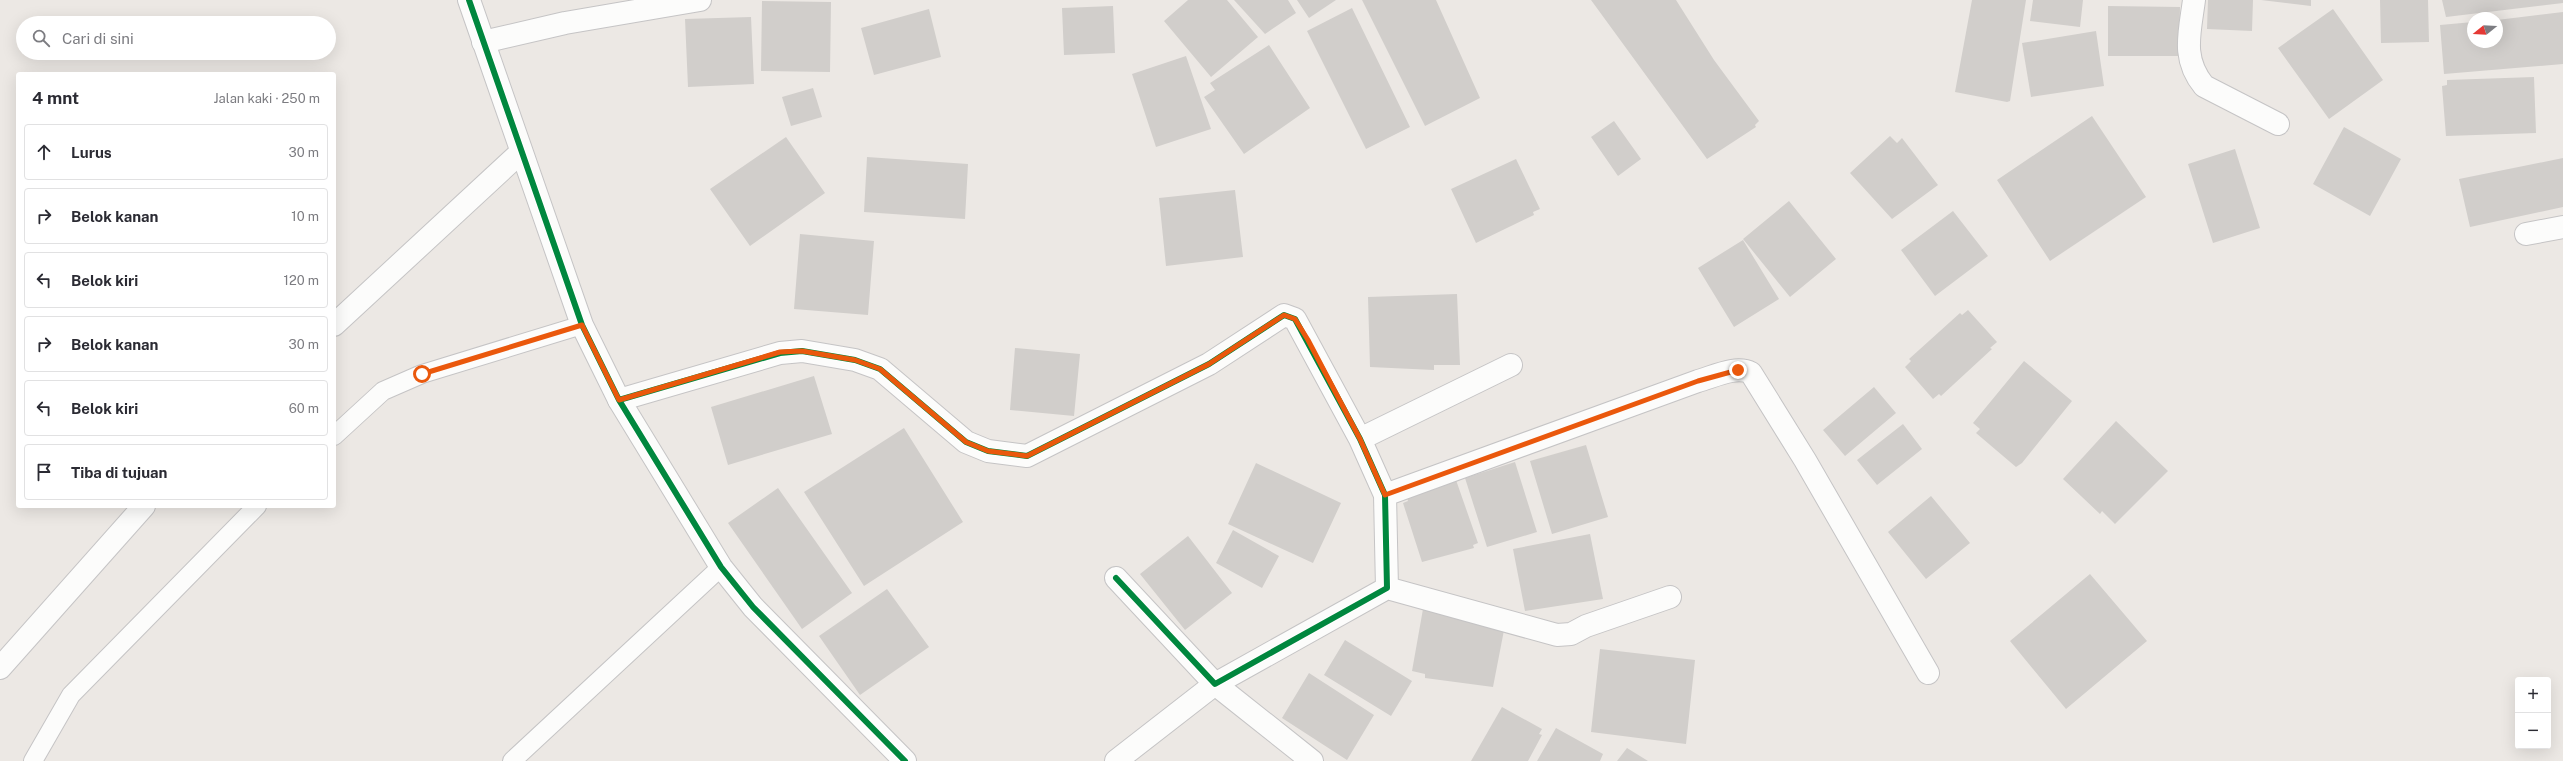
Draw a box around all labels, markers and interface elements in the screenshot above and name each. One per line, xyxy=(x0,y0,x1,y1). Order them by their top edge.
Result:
north arrow xyxy=(2467,12,2503,48)
search box xyxy=(16,16,336,60)
icon: search xyxy=(30,27,52,49)
text: Cari di sini xyxy=(62,30,134,47)
text: 4 mnt xyxy=(32,88,79,108)
text: Jalan kaki · 250 m xyxy=(214,91,320,106)
icon: ahead xyxy=(33,141,55,163)
text: Lurus xyxy=(71,144,112,161)
text: 30 m xyxy=(289,145,319,160)
icon: right xyxy=(33,205,55,227)
text: Belok kanan xyxy=(71,208,158,225)
text: 10 m xyxy=(291,209,319,224)
icon: left xyxy=(33,269,55,291)
text: Belok kiri xyxy=(71,272,138,289)
text: 120 m xyxy=(284,273,319,288)
icon: right xyxy=(33,333,55,355)
text: Belok kanan xyxy=(71,336,158,353)
text: 30 m xyxy=(289,337,319,352)
route end xyxy=(1729,361,1747,379)
route start xyxy=(413,365,431,383)
icon: left xyxy=(33,397,55,419)
text: Belok kiri xyxy=(71,400,138,417)
text: 60 m xyxy=(289,401,319,416)
icon: arrive xyxy=(33,461,55,483)
text: Tiba di tujuan xyxy=(71,464,167,481)
map controls xyxy=(2515,677,2551,749)
button: + xyxy=(2515,677,2551,713)
button: − xyxy=(2515,713,2551,749)

